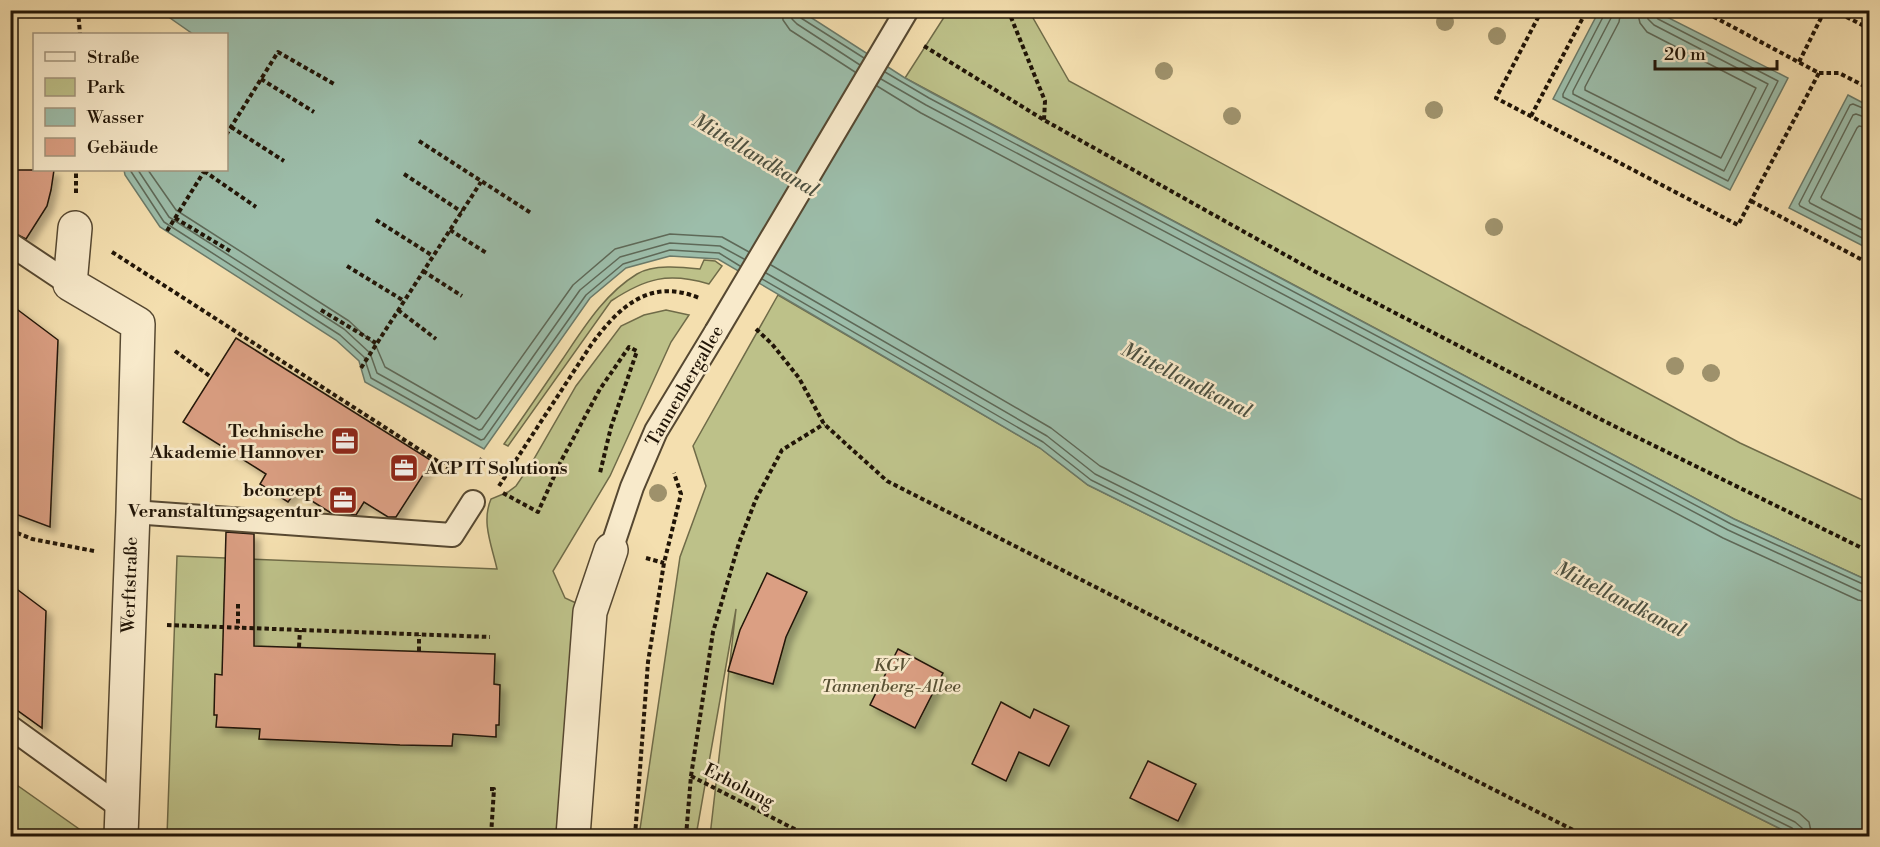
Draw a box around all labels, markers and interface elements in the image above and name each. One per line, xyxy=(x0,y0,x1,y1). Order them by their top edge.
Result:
legend xyxy=(33,33,228,171)
scale bar xyxy=(1655,33,1776,71)
text: 20 m xyxy=(1664,43,1706,66)
text: Straße xyxy=(87,46,140,69)
text: Park xyxy=(87,76,126,99)
text: Wasser xyxy=(86,106,144,129)
water label: Mittellandkanal xyxy=(687,108,823,204)
text: Gebäude xyxy=(87,136,158,159)
street label: Tannenbergallee xyxy=(641,321,729,451)
water label: Mittellandkanal xyxy=(1117,337,1256,425)
place label: Technische Akademie Hannover xyxy=(149,420,324,464)
office icon: Technische Akademie Hannover xyxy=(329,425,361,457)
office icon: ACP IT Solutions xyxy=(388,452,420,484)
place label: ACP IT Solutions xyxy=(424,457,568,480)
place label: bconcept Veranstaltungsagentur xyxy=(127,479,323,523)
office icon: bconcept Veranstaltungsagentur xyxy=(327,484,359,516)
street label: Werftstraße xyxy=(117,536,143,635)
water label: Mittellandkanal xyxy=(1551,556,1690,644)
park label: KGV Tannenberg-Allee xyxy=(821,654,961,698)
street label: Erholung xyxy=(700,758,779,814)

